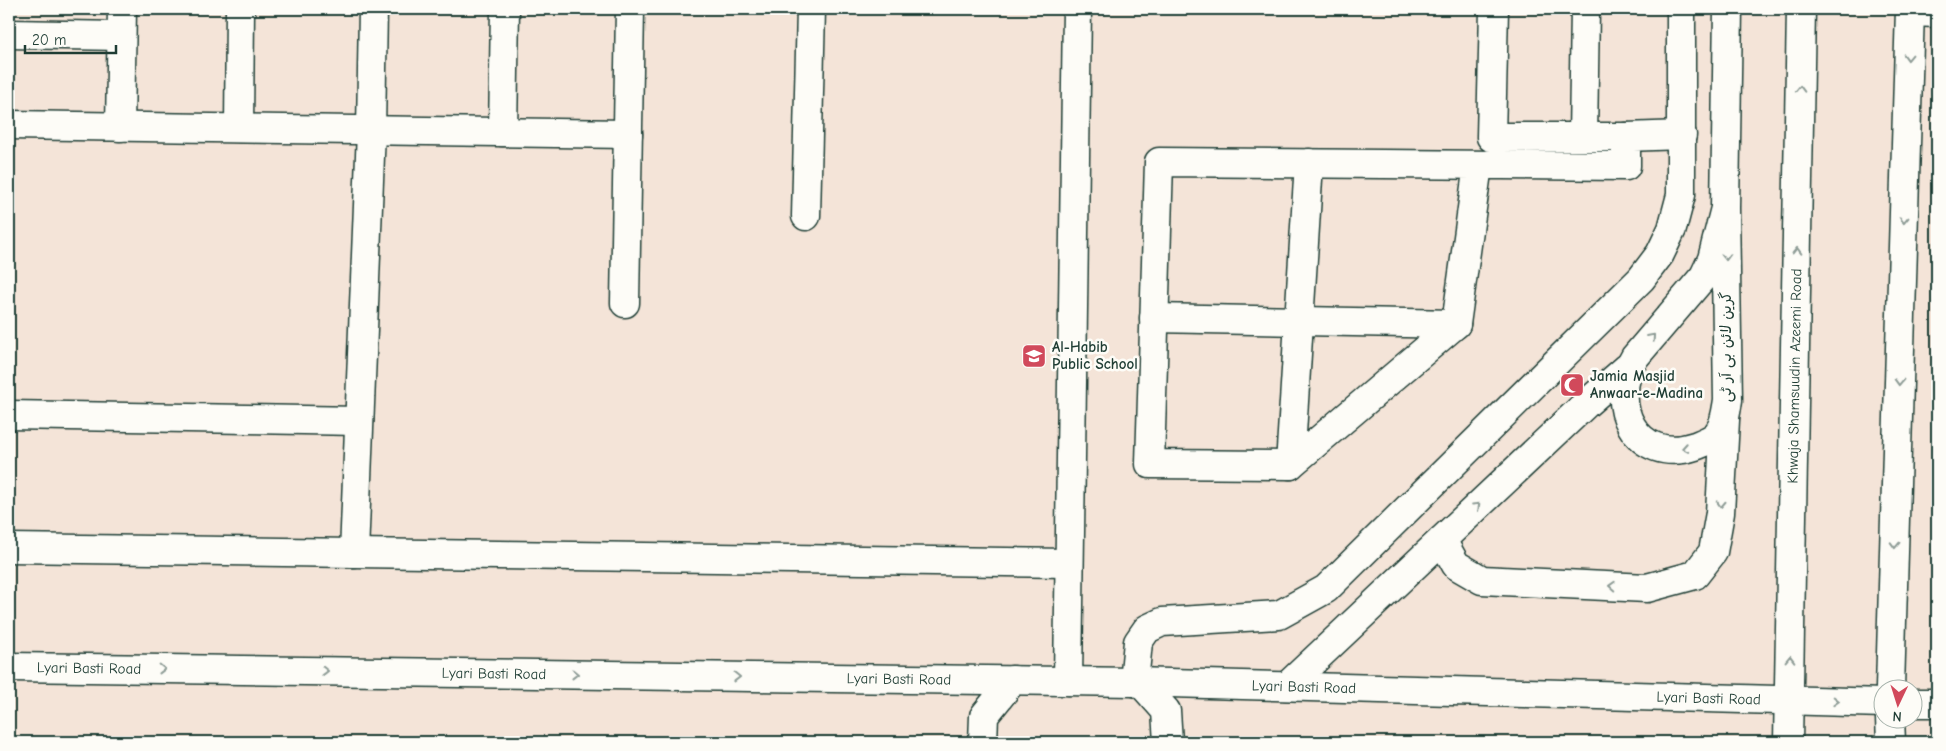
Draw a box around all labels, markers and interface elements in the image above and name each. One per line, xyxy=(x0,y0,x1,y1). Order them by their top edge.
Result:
scale bar xyxy=(25,22,116,54)
text: 20 m xyxy=(32,31,66,49)
one-way arrow xyxy=(1903,54,1914,62)
one-way arrow xyxy=(1795,84,1805,92)
one-way arrow xyxy=(1899,216,1909,224)
one-way arrow xyxy=(1792,247,1802,254)
one-way arrow xyxy=(1721,254,1731,261)
street label: Khwaja Shamsuudin Azeemi Road xyxy=(1784,268,1805,484)
street label: گرین لائن بی آر ٹی xyxy=(1717,292,1736,402)
one-way arrow xyxy=(1646,334,1655,343)
place label: Al-Habib Public School xyxy=(1052,338,1138,373)
school or university icon: Al-Habib Public School xyxy=(1021,343,1047,369)
place label: Jamia Masjid Anwaar-e-Madina xyxy=(1590,367,1703,402)
mosque icon: Jamia Masjid Anwaar-e-Madina xyxy=(1559,372,1585,398)
one-way arrow xyxy=(1894,379,1904,387)
one-way arrow xyxy=(1680,442,1689,452)
one-way arrow xyxy=(1715,500,1726,508)
one-way arrow xyxy=(1472,503,1481,512)
one-way arrow xyxy=(1889,541,1900,549)
one-way arrow xyxy=(1608,581,1616,592)
one-way arrow xyxy=(1784,654,1795,662)
street label: Lyari Basti Road xyxy=(37,658,141,678)
one-way arrow xyxy=(159,664,167,674)
street label: Lyari Basti Road xyxy=(442,664,546,683)
one-way arrow xyxy=(322,666,329,676)
one-way arrow xyxy=(571,669,579,680)
street label: Lyari Basti Road xyxy=(847,669,951,689)
one-way arrow xyxy=(734,671,742,682)
street label: Lyari Basti Road xyxy=(1251,676,1356,697)
north arrow xyxy=(1874,678,1924,728)
street label: Lyari Basti Road xyxy=(1656,688,1761,709)
one-way arrow xyxy=(1832,695,1840,706)
text: N xyxy=(1892,708,1902,725)

